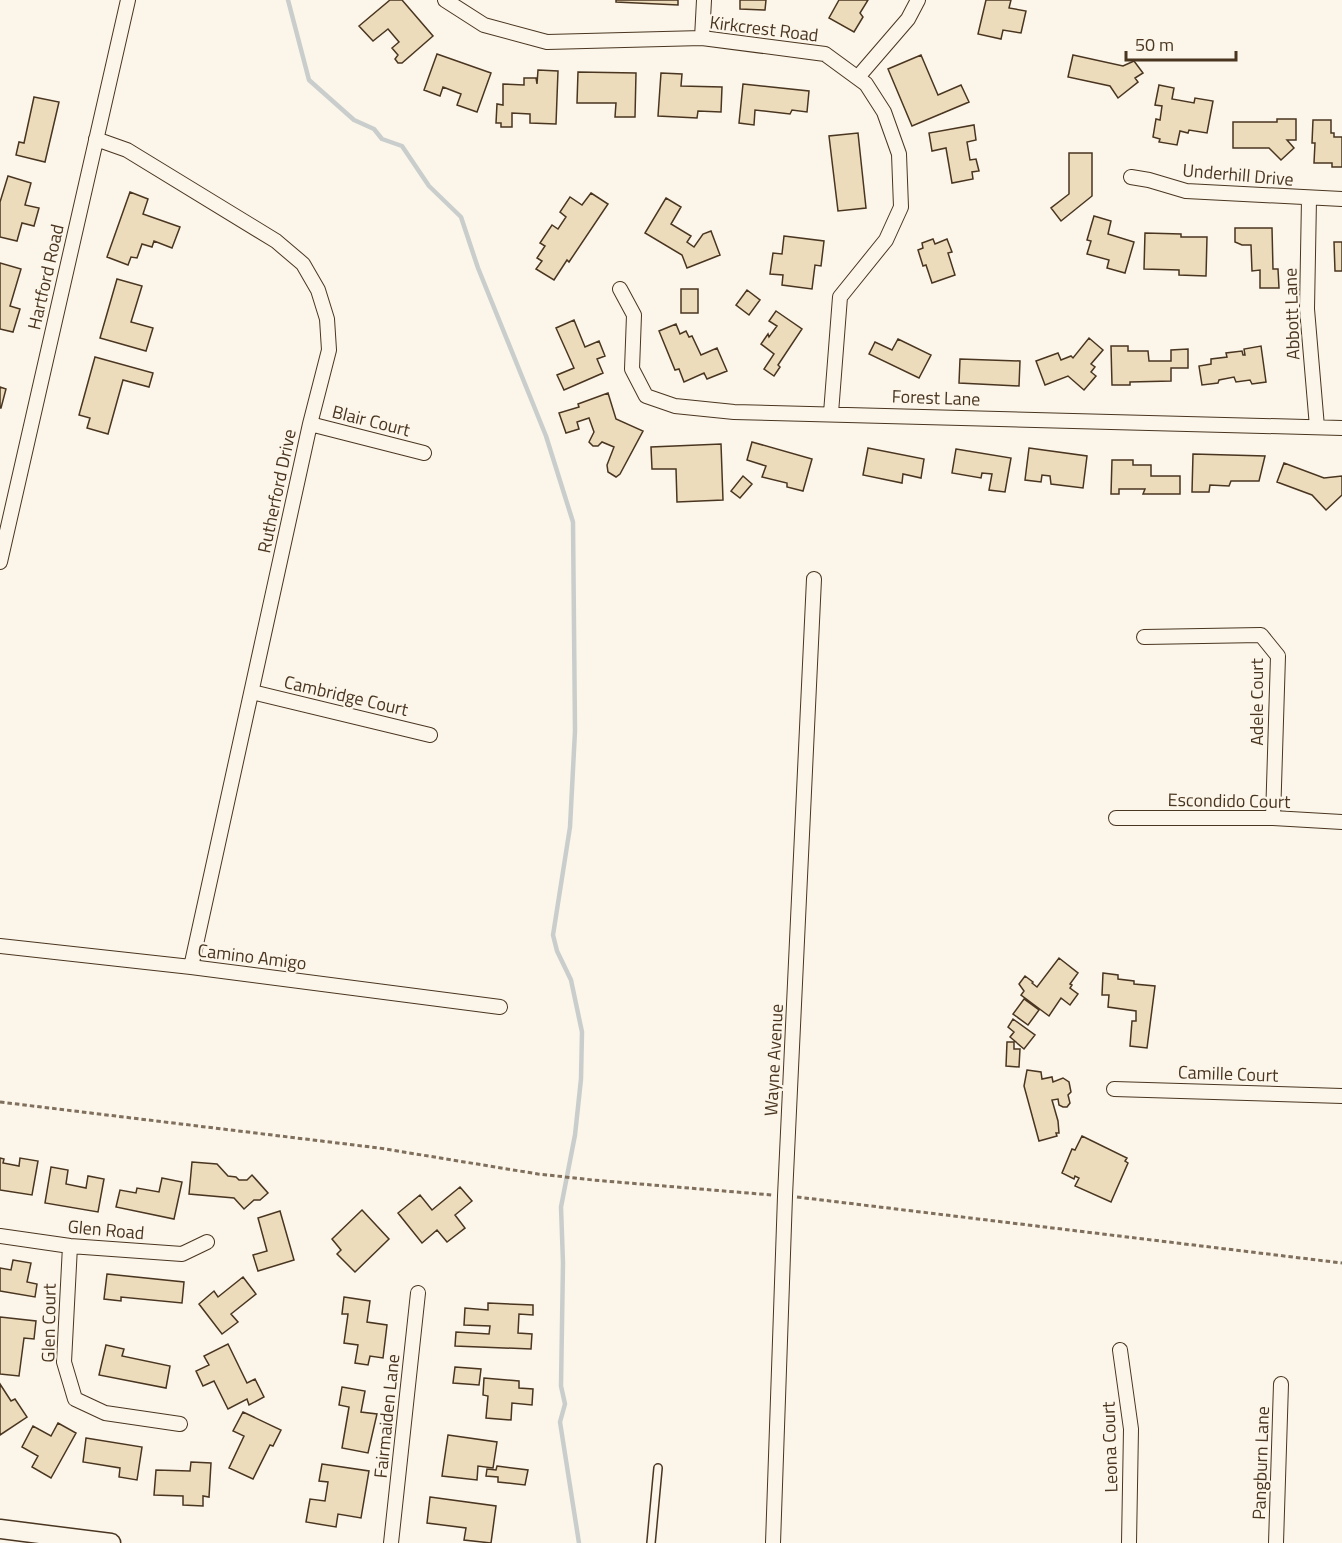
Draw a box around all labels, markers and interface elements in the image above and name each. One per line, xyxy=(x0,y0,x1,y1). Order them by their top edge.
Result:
street label: Kirkcrest Road xyxy=(708,8,820,49)
scale bar xyxy=(1126,24,1236,62)
text: 50 m xyxy=(1135,31,1174,58)
street label: Underhill Drive xyxy=(1181,156,1295,193)
street label: Hartford Road xyxy=(20,221,71,332)
street label: Abbott Lane xyxy=(1276,268,1307,361)
street label: Forest Lane xyxy=(891,382,981,413)
street label: Blair Court xyxy=(329,398,414,443)
street label: Rutherford Drive xyxy=(250,426,303,555)
street label: Adele Court xyxy=(1243,657,1270,746)
street label: Cambridge Court xyxy=(281,668,411,723)
street label: Escondido Court xyxy=(1167,786,1291,815)
street label: Camino Amigo xyxy=(196,936,308,977)
street label: Wayne Avenue xyxy=(757,1003,790,1117)
street label: Camille Court xyxy=(1177,1058,1279,1089)
street label: Glen Road xyxy=(67,1213,146,1246)
street label: Glen Court xyxy=(34,1282,63,1363)
street label: Fairmaiden Lane xyxy=(367,1353,406,1479)
street label: Leona Court xyxy=(1094,1400,1125,1493)
street label: Pangburn Lane xyxy=(1245,1406,1276,1520)

